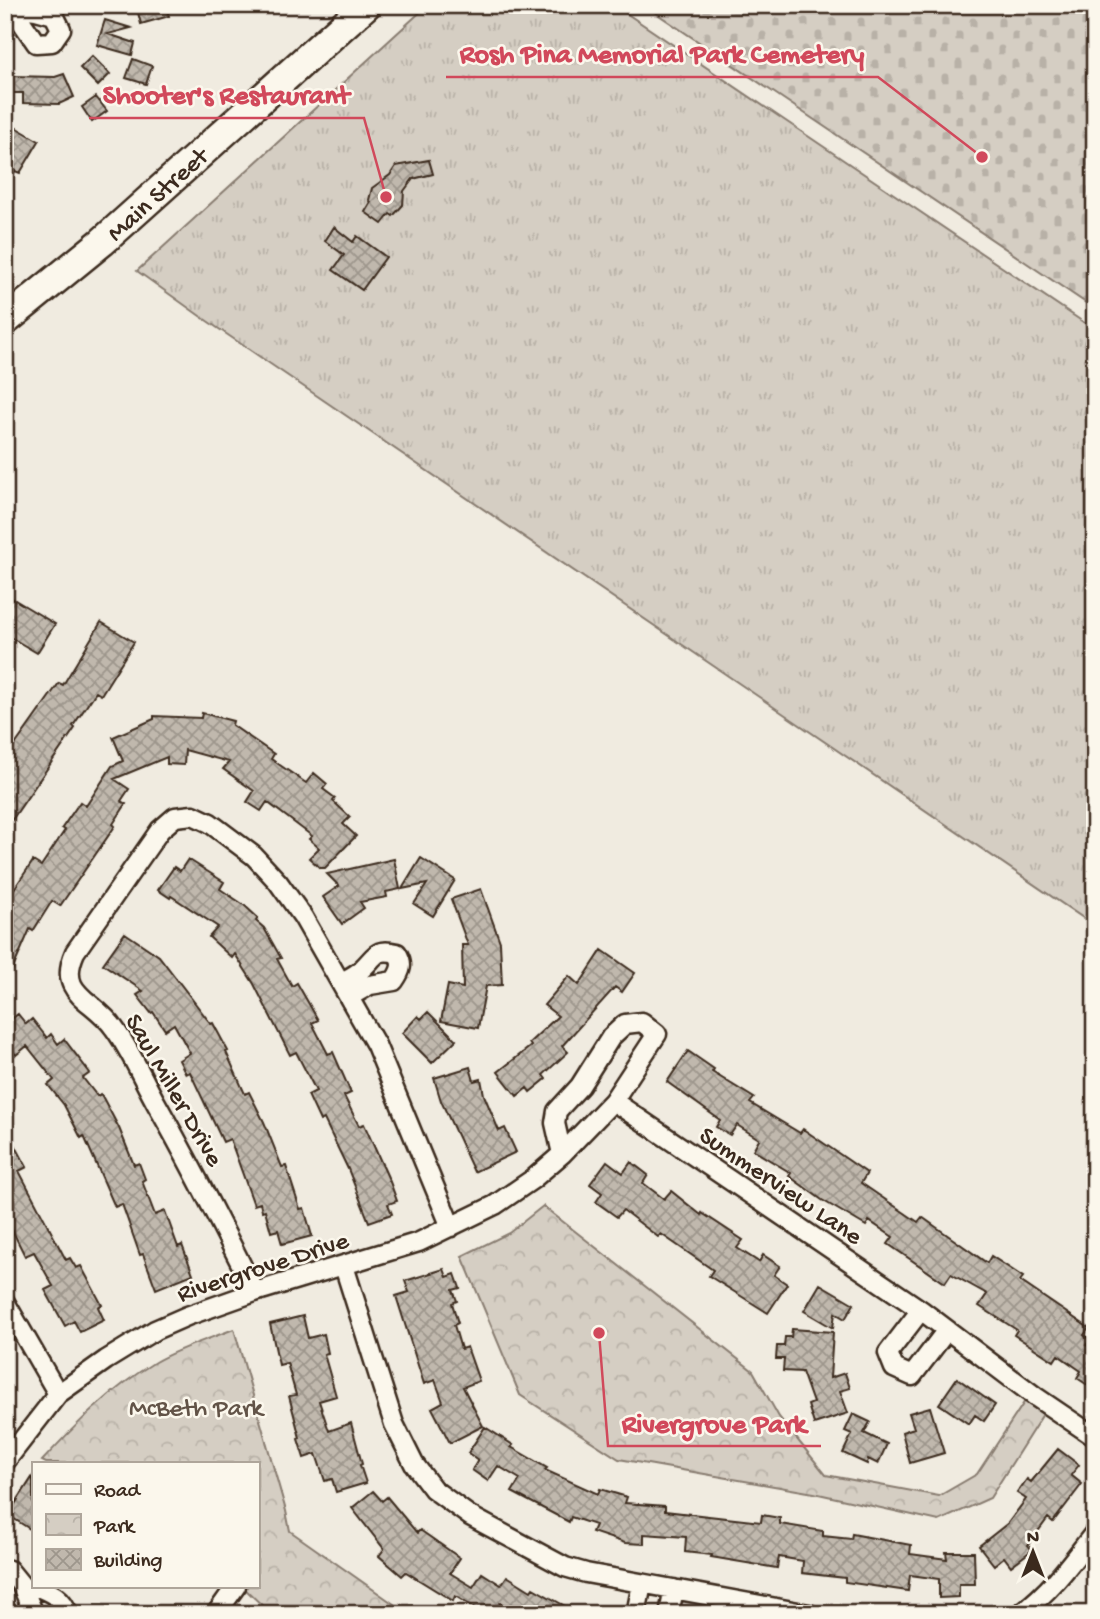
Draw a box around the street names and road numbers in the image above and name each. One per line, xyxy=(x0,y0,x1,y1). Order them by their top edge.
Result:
street label: Main Street xyxy=(102,141,218,250)
street label: Saul Miller Drive xyxy=(116,1009,229,1174)
street label: Summerview Lane xyxy=(692,1122,868,1254)
street label: Rivergrove Drive xyxy=(174,1227,354,1312)

